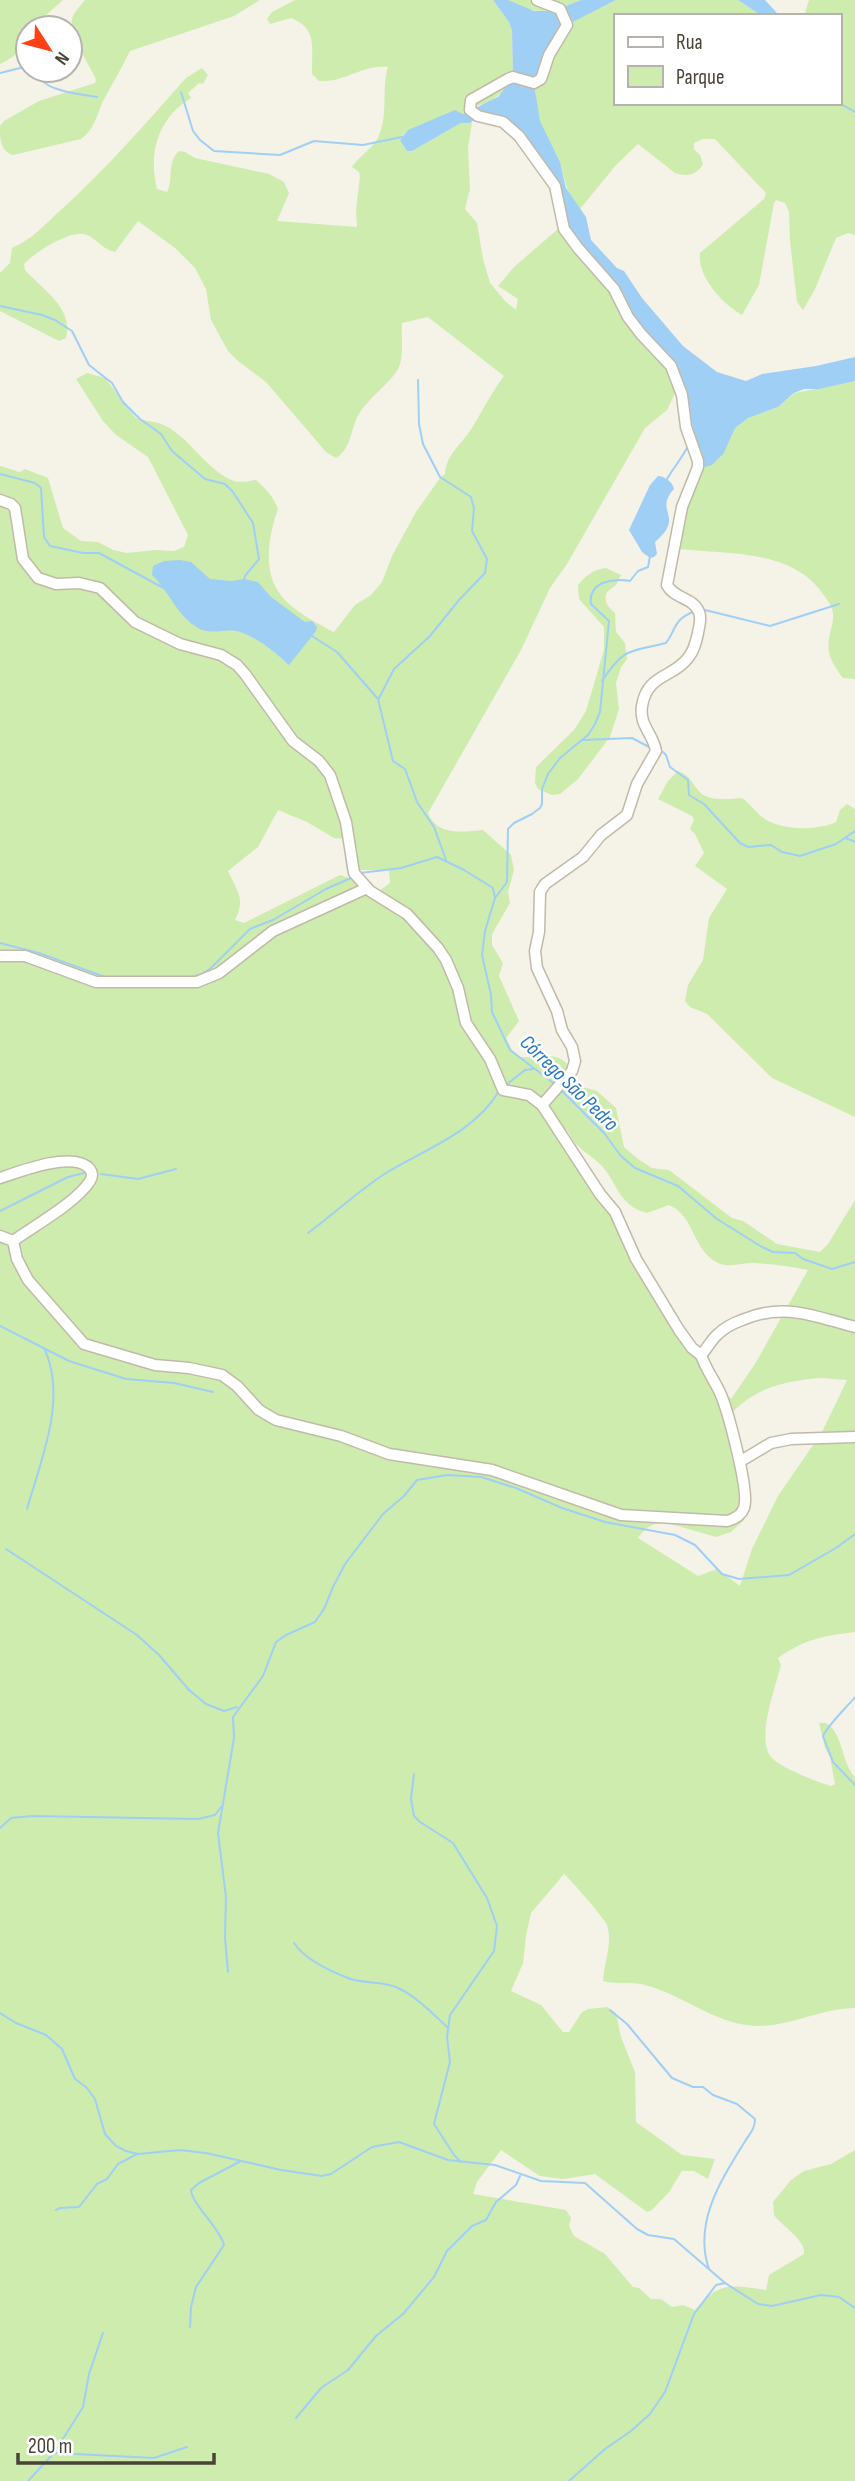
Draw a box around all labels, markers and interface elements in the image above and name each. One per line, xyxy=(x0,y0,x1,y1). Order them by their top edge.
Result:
north arrow xyxy=(14,14,84,84)
legend xyxy=(614,14,841,105)
text: Rua xyxy=(676,30,703,55)
text: N xyxy=(49,47,74,69)
text: Parque xyxy=(676,65,724,90)
water label: Córrego São Pedro xyxy=(515,1030,624,1136)
scale bar xyxy=(18,2422,214,2466)
text: 200 m xyxy=(28,2434,72,2459)

